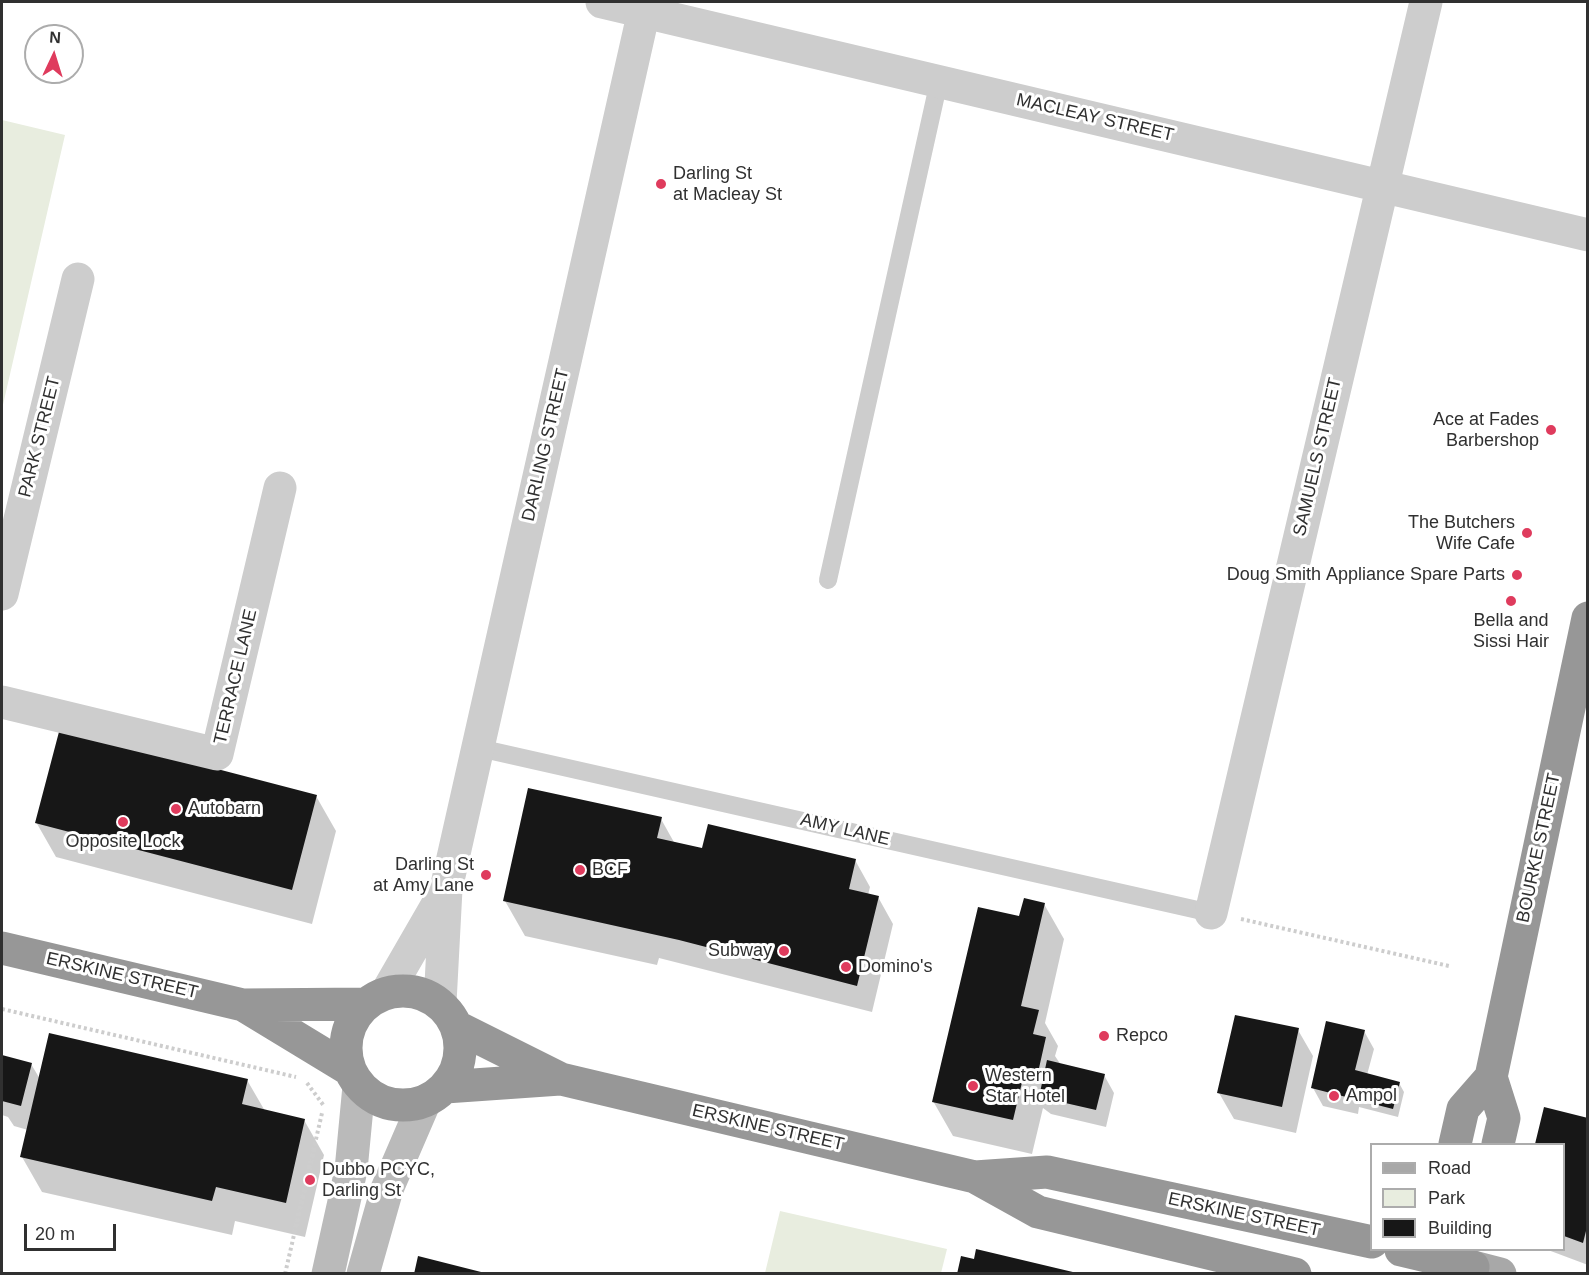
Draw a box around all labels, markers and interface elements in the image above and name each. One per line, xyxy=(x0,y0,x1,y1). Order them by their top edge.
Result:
north arrow xyxy=(24,24,84,84)
text: N xyxy=(49,29,62,46)
street label: MACLEAY STREET xyxy=(1014,89,1176,147)
place label: Darling St at Macleay St xyxy=(673,163,782,206)
marker: Darling St at Macleay St xyxy=(654,177,668,191)
street label: DARLING STREET xyxy=(518,367,574,523)
street label: PARK STREET xyxy=(15,374,65,500)
street label: SAMUELS STREET xyxy=(1289,376,1347,538)
place label: Ace at Fades Barbershop xyxy=(1433,409,1539,452)
marker: Ace at Fades Barbershop xyxy=(1544,423,1558,437)
place label: The Butchers Wife Cafe xyxy=(1408,512,1515,554)
marker: The Butchers Wife Cafe xyxy=(1520,526,1534,540)
place label: Doug Smith Appliance Spare Parts xyxy=(1227,564,1505,586)
marker: Doug Smith Appliance Spare Parts xyxy=(1510,568,1524,582)
marker: Bella and Sissi Hair xyxy=(1504,594,1518,608)
street label: TERRACE LANE xyxy=(210,607,262,747)
place label: Bella and Sissi Hair xyxy=(1473,610,1549,652)
street label: BOURKE STREET xyxy=(1513,771,1565,925)
place label: Autobarn xyxy=(188,798,261,820)
marker: Autobarn xyxy=(169,802,183,816)
street label: AMY LANE xyxy=(798,809,892,851)
marker: Opposite Lock xyxy=(116,815,130,829)
place label: Opposite Lock xyxy=(65,831,181,853)
place label: Darling St at Amy Lane xyxy=(373,854,474,896)
place label: BCF xyxy=(592,859,628,881)
marker: BCF xyxy=(573,863,587,877)
marker: Darling St at Amy Lane xyxy=(479,868,493,882)
place label: Subway xyxy=(708,940,772,962)
marker: Subway xyxy=(777,944,791,958)
street label: ERSKINE STREET xyxy=(44,948,200,1004)
place label: Domino's xyxy=(858,956,932,978)
marker: Domino's xyxy=(839,960,853,974)
place label: Repco xyxy=(1116,1025,1168,1047)
marker: Repco xyxy=(1097,1029,1111,1043)
place label: Western Star Hotel xyxy=(985,1065,1065,1108)
marker: Western Star Hotel xyxy=(966,1079,980,1093)
place label: Ampol xyxy=(1346,1085,1397,1107)
marker: Ampol xyxy=(1327,1089,1341,1103)
street label: ERSKINE STREET xyxy=(690,1100,846,1156)
legend xyxy=(1370,1143,1565,1251)
text: Road xyxy=(1428,1158,1471,1178)
place label: Dubbo PCYC, Darling St xyxy=(322,1159,435,1202)
marker: Dubbo PCYC, Darling St xyxy=(303,1173,317,1187)
street label: ERSKINE STREET xyxy=(1166,1188,1322,1242)
text: Park xyxy=(1428,1188,1465,1208)
scale bar xyxy=(27,1212,118,1250)
text: Building xyxy=(1428,1218,1492,1238)
text: 20 m xyxy=(35,1224,75,1244)

